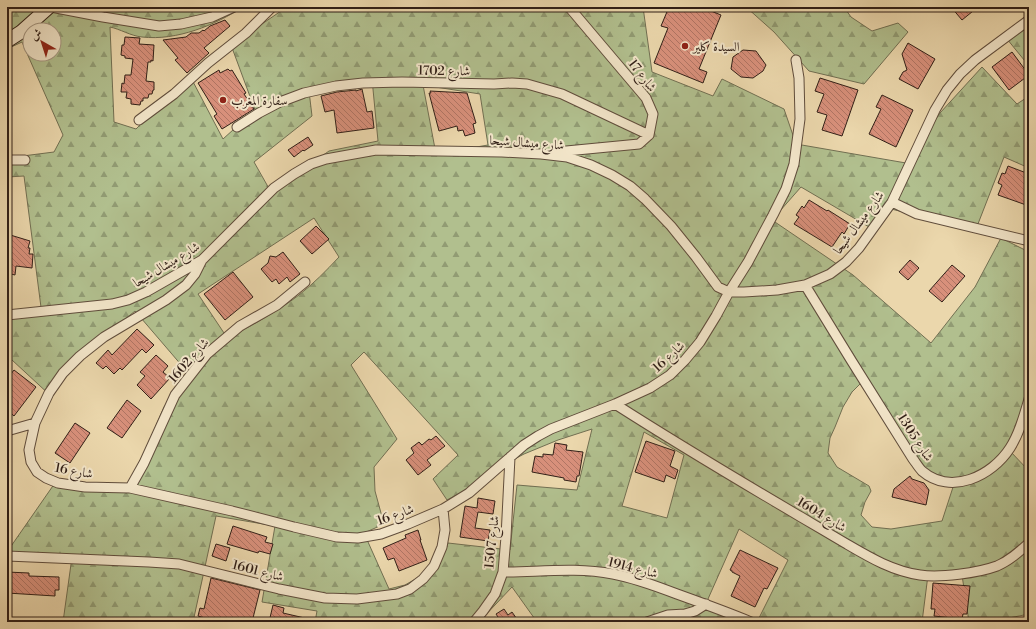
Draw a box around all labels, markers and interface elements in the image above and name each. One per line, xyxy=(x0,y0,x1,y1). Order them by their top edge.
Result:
north arrow xyxy=(22,22,62,62)
text: ش xyxy=(28,26,45,44)
place label: السيدة كلير xyxy=(691,39,740,55)
marker: السيدة كلير xyxy=(680,41,690,51)
street label: شارع 17 xyxy=(622,56,660,97)
street label: شارع 1702 xyxy=(418,63,470,82)
place label: سفارة المغرب xyxy=(231,93,288,109)
marker: سفارة المغرب xyxy=(218,95,228,105)
street label: شارع ميشال شيحا xyxy=(489,132,565,157)
street label: شارع ميشال شيحا xyxy=(830,188,890,259)
street label: شارع ميشال شيحا xyxy=(130,239,204,294)
street label: شارع 1602 xyxy=(165,335,215,388)
street label: شارع 16 xyxy=(649,338,690,378)
street label: شارع 1305 xyxy=(891,411,937,466)
street label: شارع 16 xyxy=(53,460,94,485)
street label: شارع 1604 xyxy=(792,494,849,538)
street label: شارع 16 xyxy=(375,501,417,532)
street label: شارع 1507 xyxy=(481,515,506,570)
street label: شارع 1914 xyxy=(606,554,659,585)
street label: شارع 1601 xyxy=(230,557,285,588)

